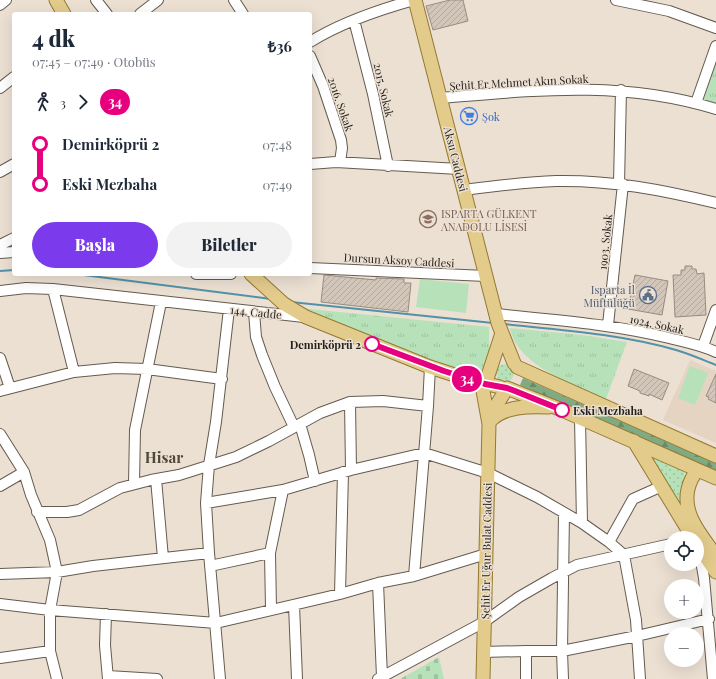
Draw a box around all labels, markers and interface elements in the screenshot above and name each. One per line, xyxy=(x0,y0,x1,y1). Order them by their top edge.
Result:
text: 4 dk xyxy=(32,23,75,53)
text: ₺36 xyxy=(268,36,292,56)
text: 07:45 – 07:49 · Otobüs xyxy=(32,53,156,70)
street label: 2015. Sokak xyxy=(370,61,398,119)
street label: Şehit Er Mehmet Akın Sokak xyxy=(449,71,589,93)
street label: 2016. Sokak xyxy=(325,75,357,133)
icon: walk xyxy=(32,91,54,113)
icon: forward xyxy=(72,91,94,113)
text: 34 xyxy=(108,92,122,111)
text: 3 xyxy=(60,94,66,111)
supermarket icon: Şok xyxy=(459,106,479,126)
place label: Şok xyxy=(482,109,500,124)
street label: Aksu Caddesi xyxy=(440,124,471,193)
text: Demirköprü 2 xyxy=(62,134,159,154)
text: 07:48 xyxy=(262,136,292,153)
text: Eski Mezbaha xyxy=(62,174,157,194)
text: 07:49 xyxy=(262,176,292,193)
place label: ISPARTA GÜLKENT ANADOLU LİSESİ xyxy=(440,206,537,234)
school or university icon: ISPARTA GÜLKENT ANADOLU LİSESİ xyxy=(418,209,438,229)
street label: 1903. Sokak xyxy=(595,213,615,271)
button: Başla xyxy=(32,222,158,268)
button: Biletler xyxy=(166,222,292,268)
street label: Dursun Aksoy Caddesi xyxy=(343,250,455,270)
place label: Isparta İl Müftülüğü xyxy=(583,282,636,310)
public building icon: Isparta İl Müftülüğü xyxy=(638,285,658,305)
street label: 144. Cadde xyxy=(229,302,283,322)
street label: 1924. Sokak xyxy=(628,311,686,337)
marker: Demirköprü 2 xyxy=(364,336,380,352)
place label: Demirköprü 2 xyxy=(290,337,361,352)
line badge: 34 xyxy=(449,366,485,392)
text: 34 xyxy=(460,369,474,388)
marker: Eski Mezbaha xyxy=(554,402,570,418)
place label: Eski Mezbaha xyxy=(573,403,643,418)
district label: Hisar xyxy=(145,447,183,467)
street label: Şehit Er Uğur Bulat Caddesi xyxy=(477,483,495,619)
map controls xyxy=(664,531,704,667)
button: locate xyxy=(664,531,704,571)
button: + xyxy=(664,579,704,619)
button: − xyxy=(664,627,704,667)

